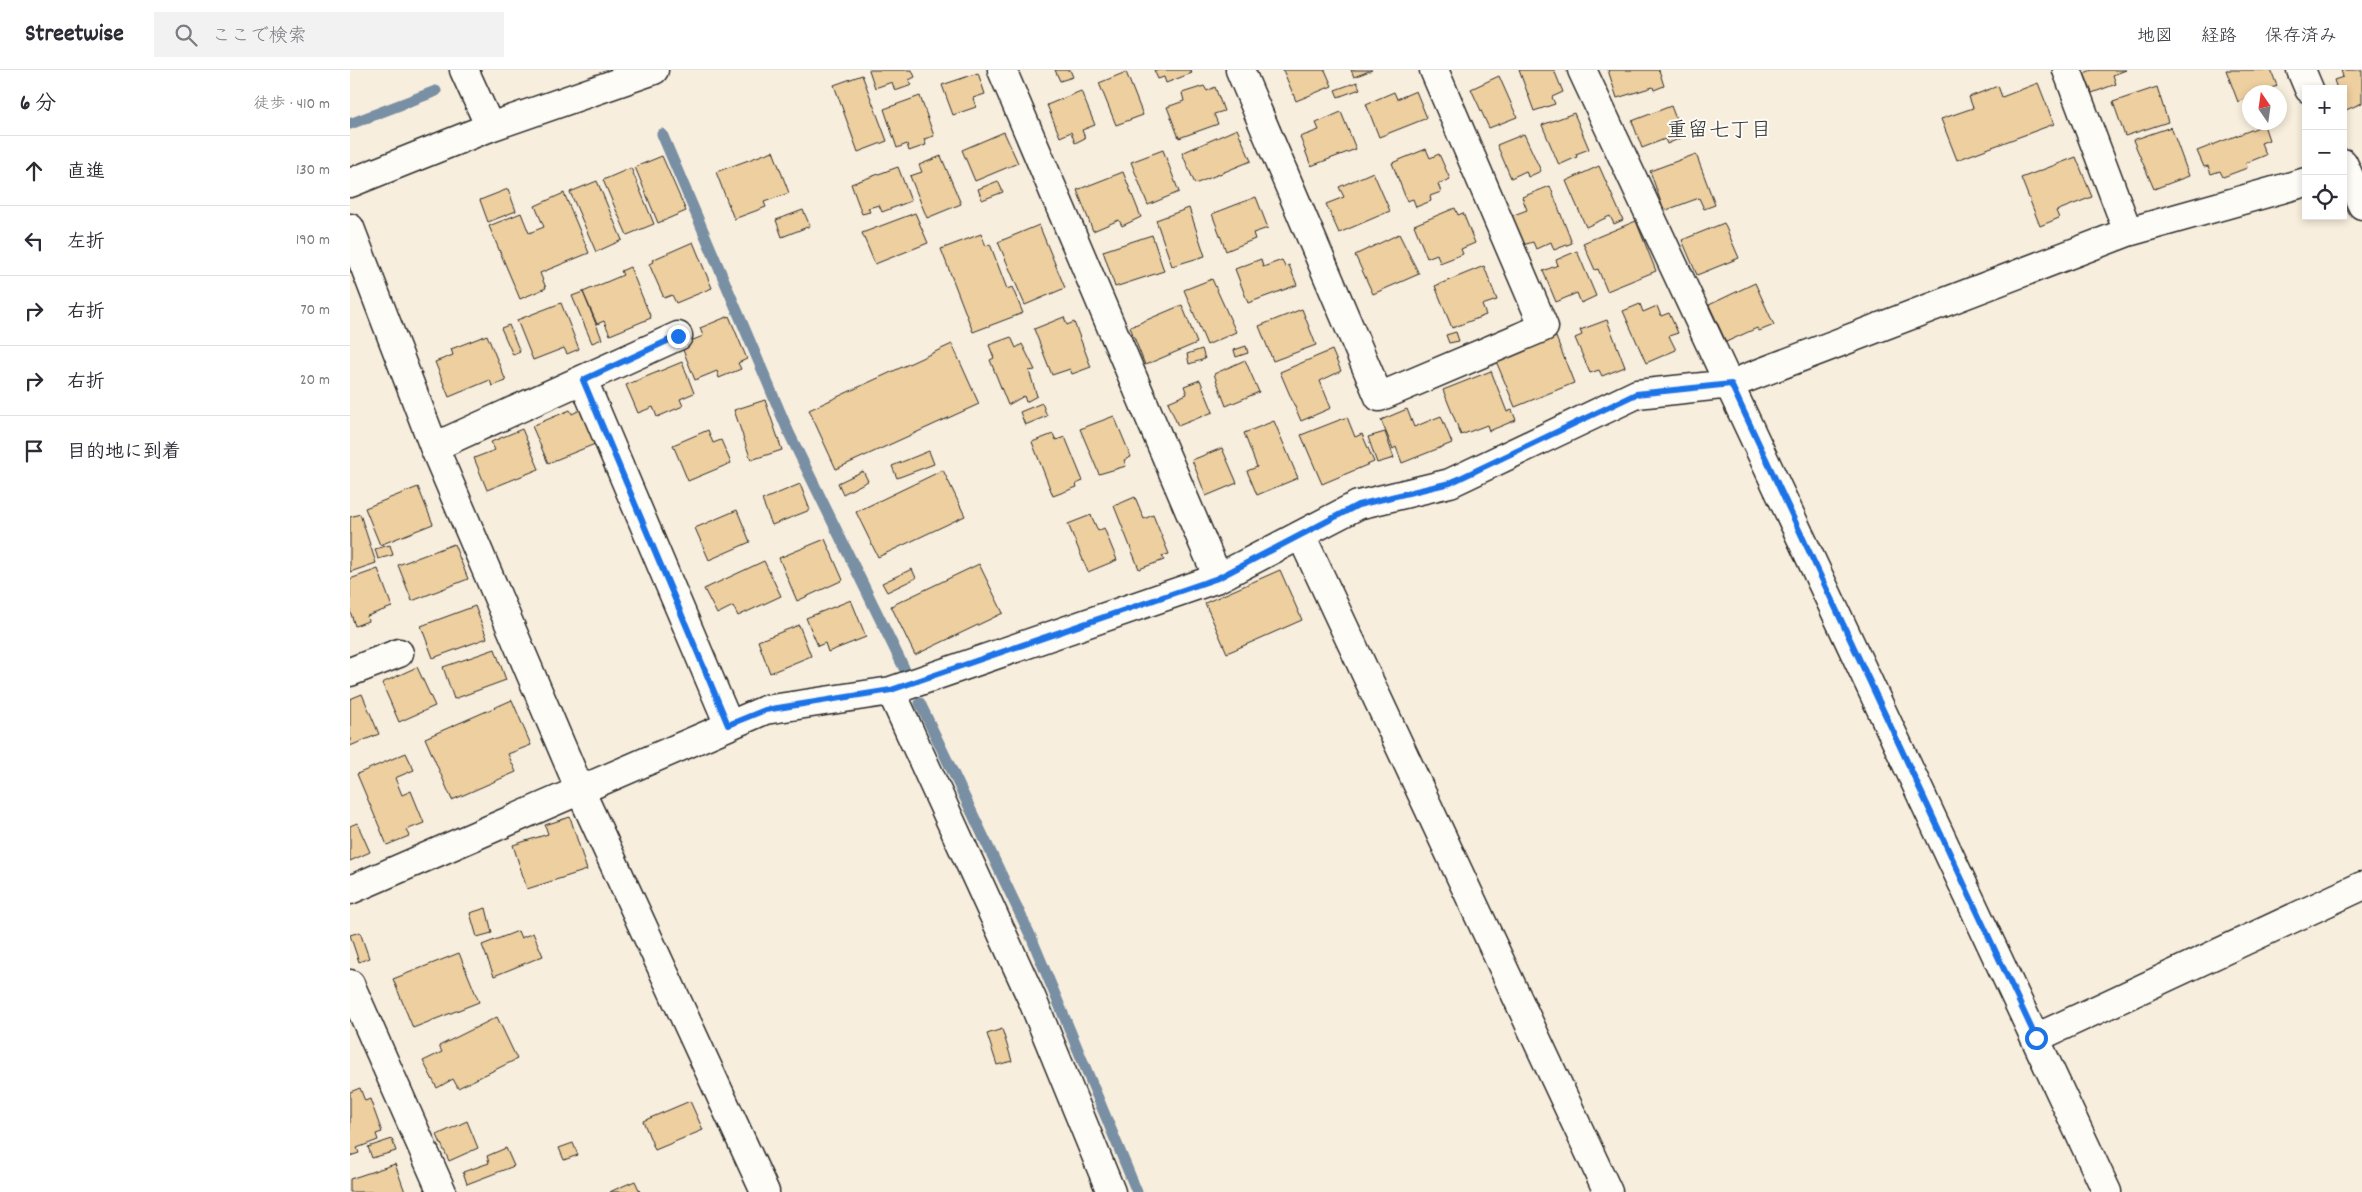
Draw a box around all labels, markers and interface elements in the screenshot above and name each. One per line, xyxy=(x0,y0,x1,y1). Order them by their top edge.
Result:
search box xyxy=(154,12,504,57)
text: Streetwise xyxy=(25,18,124,52)
icon: search xyxy=(172,21,200,49)
text: ここで検索 xyxy=(212,24,307,51)
text: 地図 xyxy=(2137,25,2173,50)
text: 経路 xyxy=(2201,25,2237,50)
text: 保存済み xyxy=(2265,25,2337,50)
north arrow xyxy=(2242,85,2287,130)
map controls xyxy=(2302,85,2347,220)
button: + xyxy=(2302,85,2347,130)
text: 6 分 xyxy=(20,90,56,120)
text: 徒歩 · 410 m xyxy=(253,93,330,116)
district label: 重留七丁目 xyxy=(1667,117,1772,147)
button: − xyxy=(2302,130,2347,175)
icon: ahead xyxy=(20,157,48,185)
text: 130 m xyxy=(296,159,330,182)
text: 直進 xyxy=(67,160,105,187)
button: locate xyxy=(2302,175,2347,220)
icon: left xyxy=(20,227,48,255)
text: 190 m xyxy=(296,229,330,252)
text: 左折 xyxy=(67,230,105,257)
icon: right xyxy=(20,297,48,325)
text: 70 m xyxy=(300,299,330,322)
text: 右折 xyxy=(67,300,105,327)
route end xyxy=(667,325,690,348)
icon: right xyxy=(20,367,48,395)
text: 20 m xyxy=(300,369,330,392)
text: 右折 xyxy=(67,370,105,397)
icon: arrive xyxy=(20,437,48,465)
text: 目的地に到着 xyxy=(67,440,181,467)
route start xyxy=(2025,1027,2048,1050)

